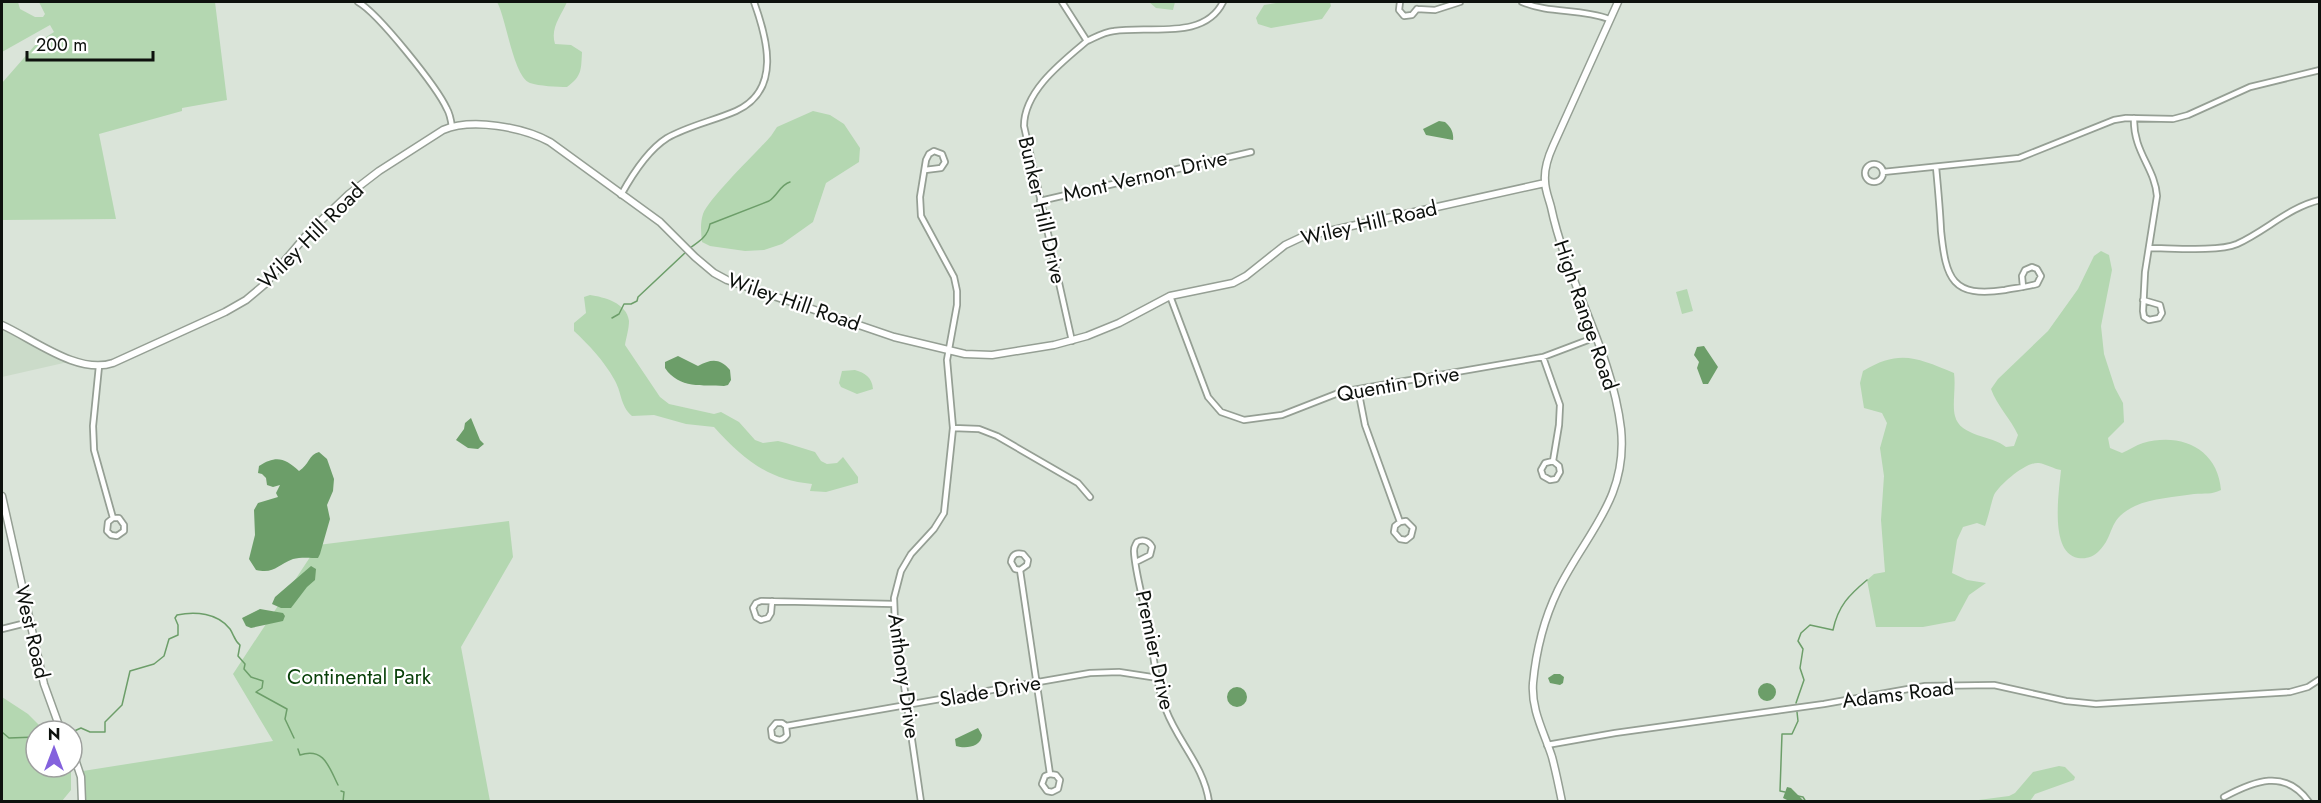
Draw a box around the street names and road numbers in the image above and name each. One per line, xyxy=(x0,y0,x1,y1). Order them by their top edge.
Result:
street label: Bunker Hill Drive xyxy=(1010,133,1074,287)
street label: Mont Vernon Drive xyxy=(1060,143,1230,209)
street label: Wiley Hill Road xyxy=(251,176,371,296)
street label: Wiley Hill Road xyxy=(1298,193,1440,253)
street label: High Range Road xyxy=(1546,236,1626,394)
street label: Wiley Hill Road xyxy=(723,265,865,339)
street label: Quentin Drive xyxy=(1334,358,1462,410)
street label: West Road xyxy=(7,582,57,682)
street label: Premier Drive xyxy=(1128,587,1182,713)
street label: Anthony Drive xyxy=(880,612,928,740)
street label: Slade Drive xyxy=(937,667,1043,715)
street label: Adams Road xyxy=(1840,672,1956,716)

